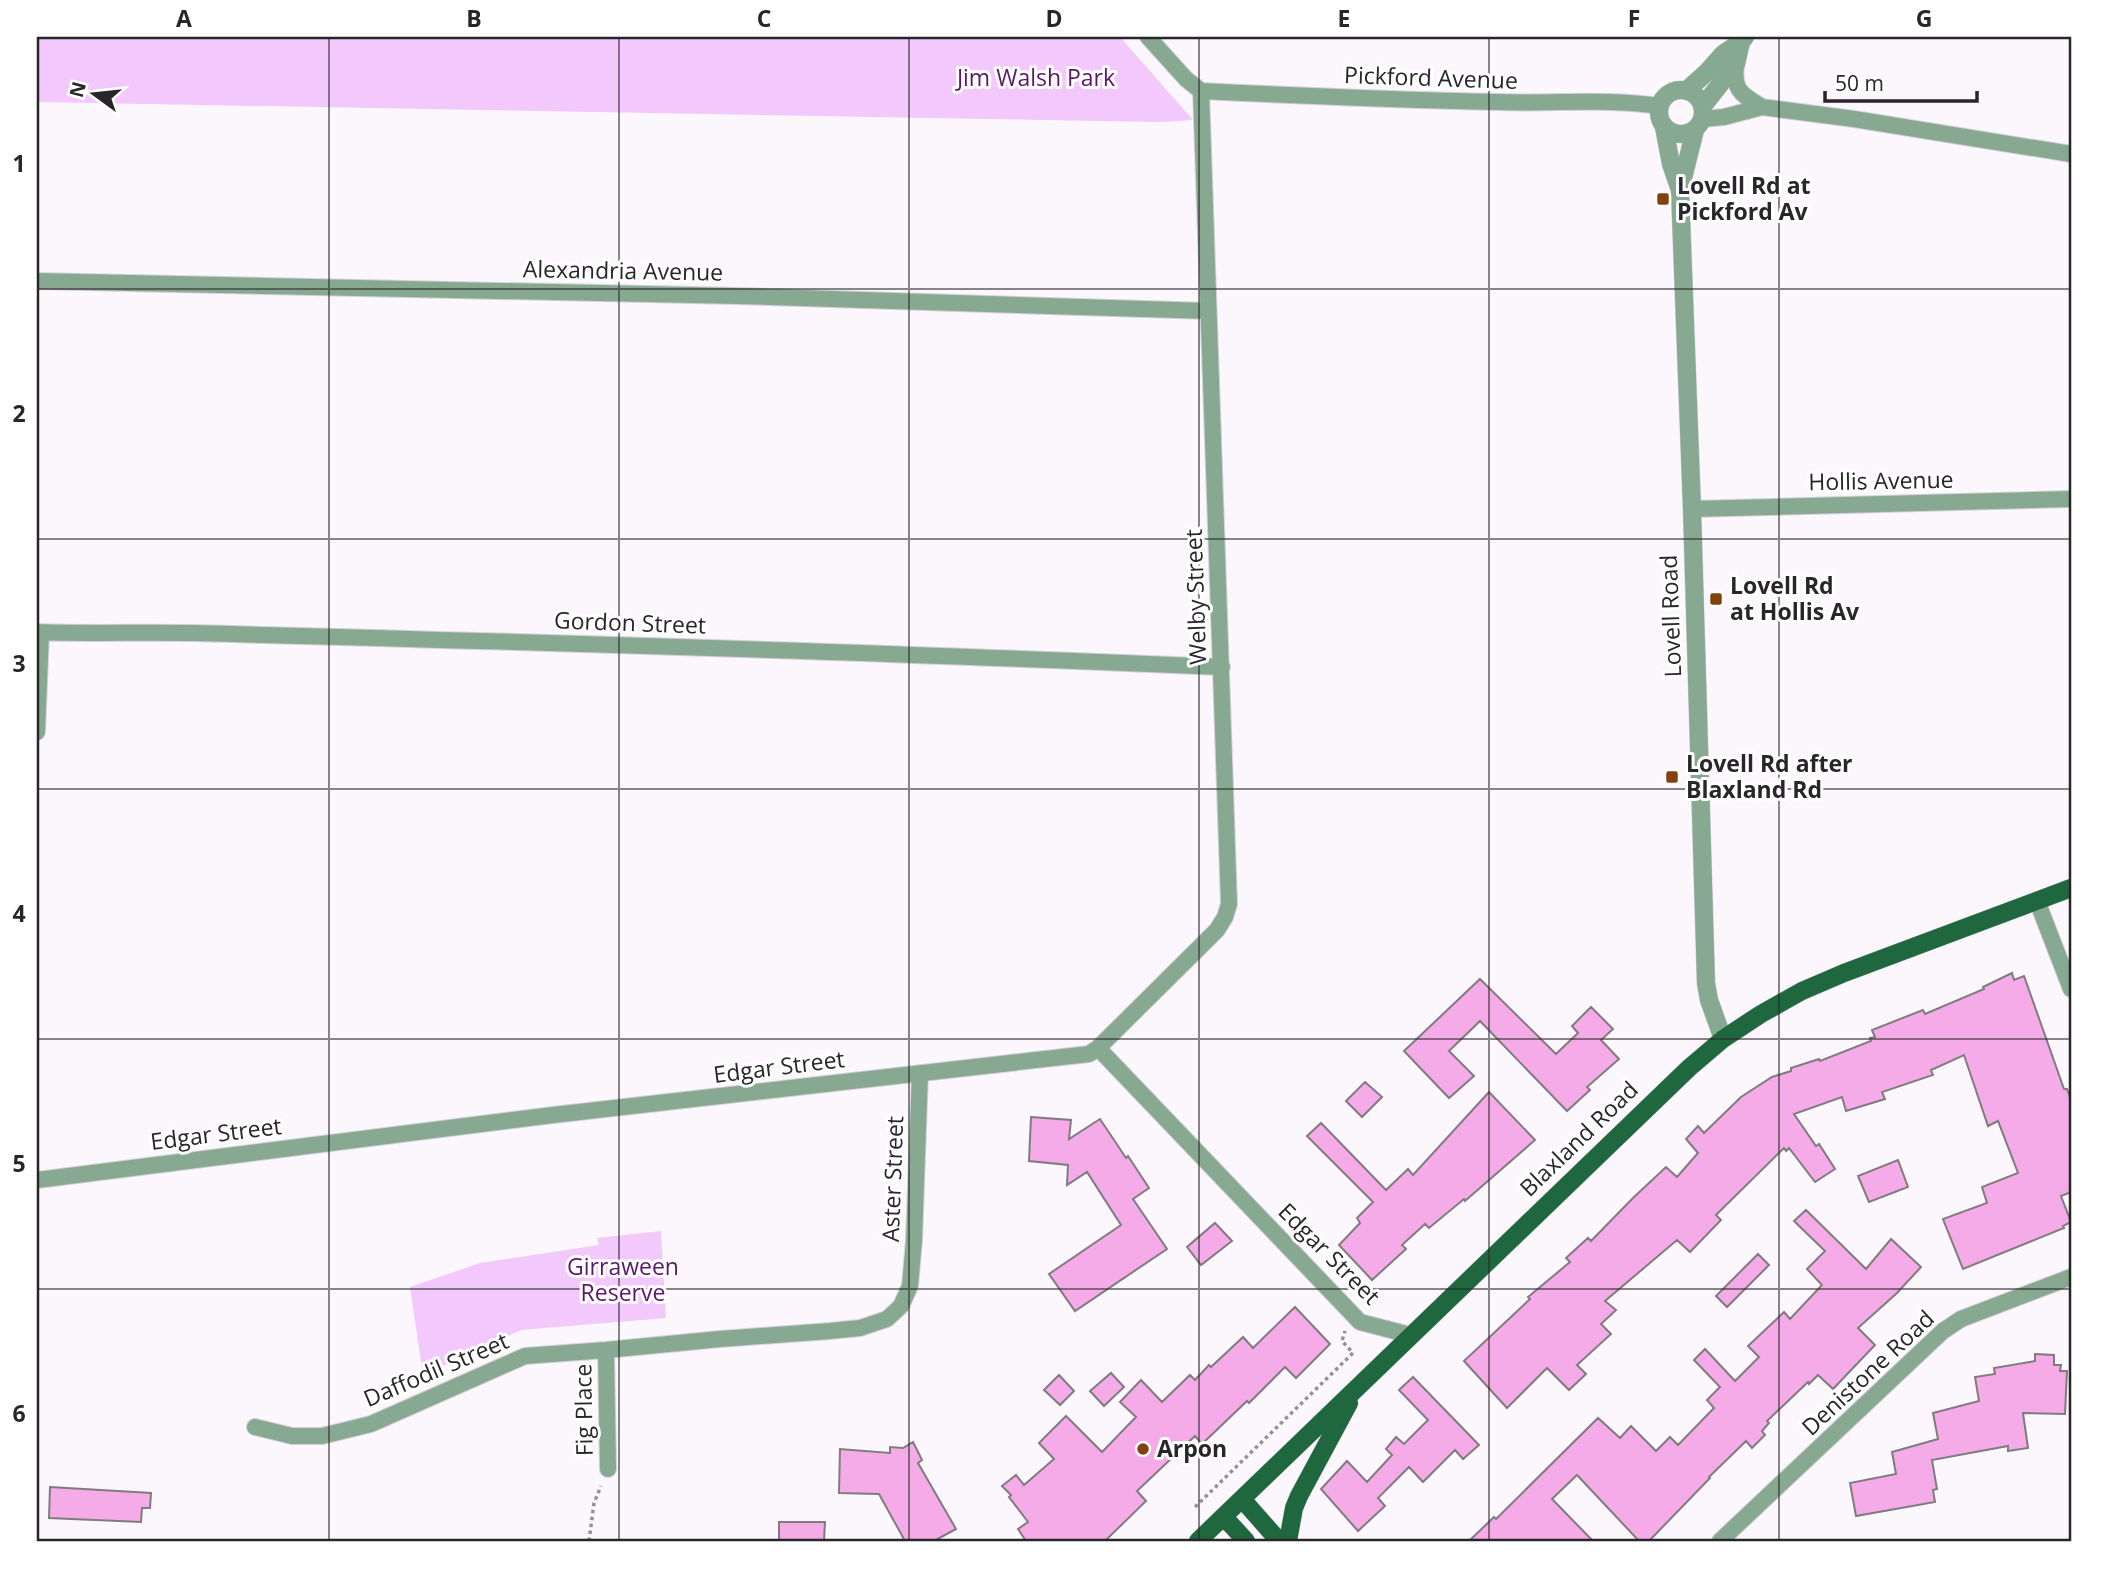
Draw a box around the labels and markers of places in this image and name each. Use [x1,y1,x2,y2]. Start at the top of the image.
place label: Lovell Rd at Pickford Av [1677,169,1811,227]
marker: Lovell Rd at Pickford Av [1655,191,1671,207]
place label: Lovell Rd at Hollis Av [1730,569,1860,627]
marker: Lovell Rd at Hollis Av [1708,591,1724,607]
place label: Lovell Rd after Blaxland Rd [1686,747,1852,805]
marker: Lovell Rd after Blaxland Rd [1664,769,1680,785]
place label: Arpon [1157,1432,1227,1464]
marker: Arpon [1135,1441,1151,1457]

